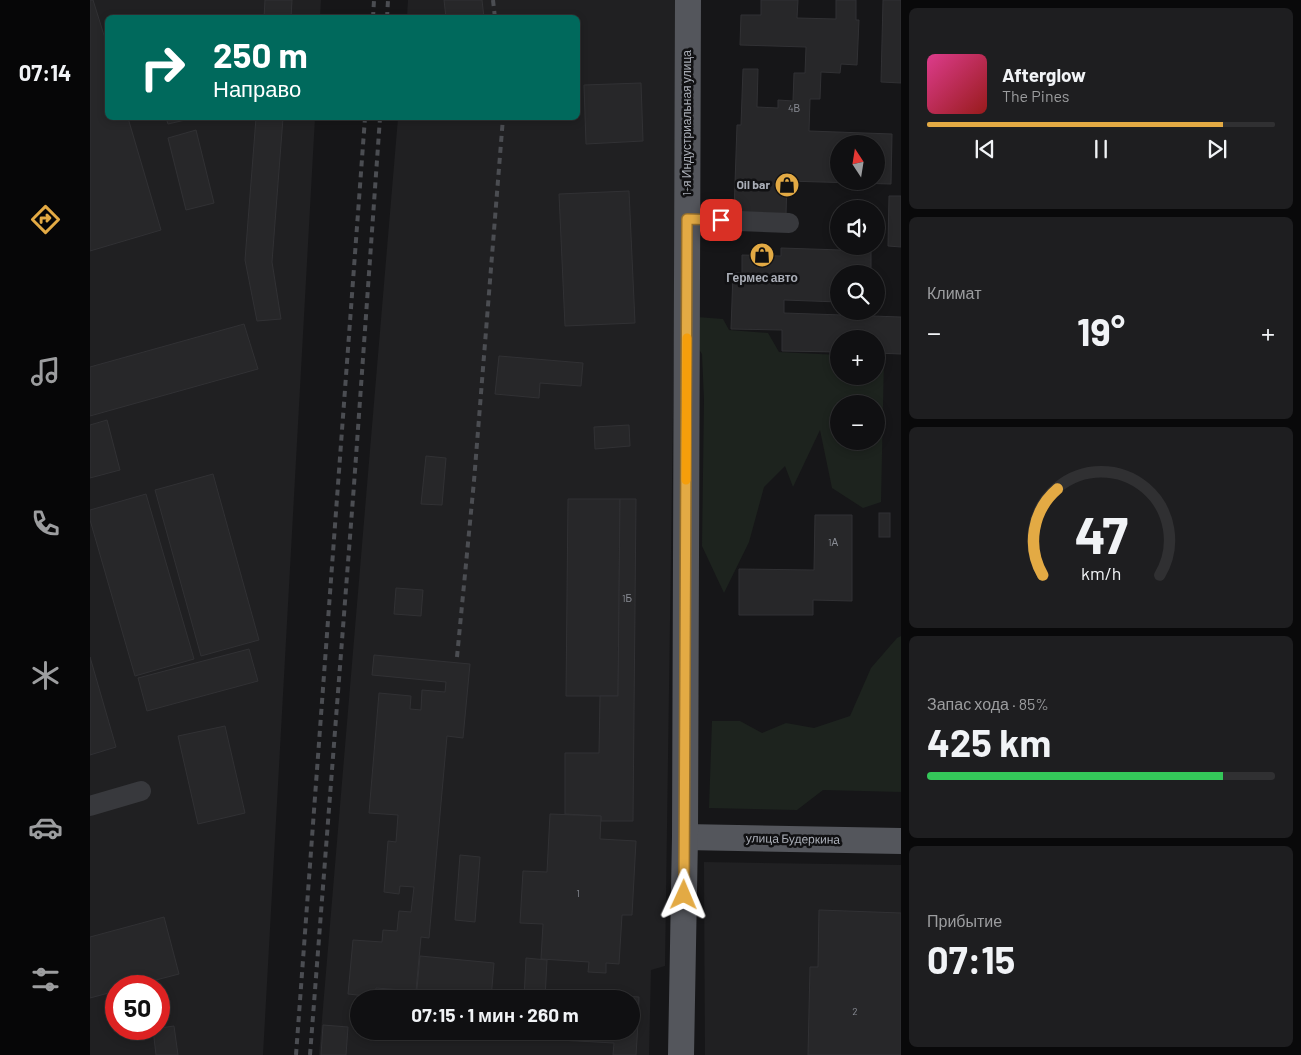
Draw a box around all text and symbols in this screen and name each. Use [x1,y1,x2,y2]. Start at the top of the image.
text: 250 m [213,33,308,75]
icon: right [130,35,195,100]
street label: 1-я Индустриальная улица [679,50,694,196]
text: 07:14 [19,59,71,85]
text: Afterglow [1002,63,1086,86]
text: Направо [213,75,301,101]
text: The Pines [1002,86,1070,105]
house number: 4В [788,102,800,114]
north arrow [830,135,885,190]
map controls [830,135,885,450]
icon: previous [971,135,999,163]
icon: pause [1087,135,1115,163]
icon: next [1203,135,1231,163]
shop icon: Oil bar [774,172,800,198]
place label: Oil bar [736,177,770,191]
pin [700,199,742,241]
button: sound [830,200,885,255]
icon: directions [28,202,63,237]
icon: arrive [707,206,735,234]
shop icon: Гермес авто [749,242,775,268]
button: search [830,265,885,320]
place label: Гермес авто [726,270,798,285]
text: Климат [927,283,981,302]
text: 19° [1077,308,1125,354]
text: − [927,315,941,349]
text: + [1261,315,1275,349]
button: + [830,330,885,385]
icon: music [28,354,63,389]
button: − [830,395,885,450]
text: 47 [1074,502,1128,564]
icon: phone [28,506,63,541]
house number: 1А [828,536,838,548]
text: km/h [1081,562,1121,584]
house number: 1Б [622,592,632,604]
icon: climate [28,658,63,693]
text: Запас хода · 85% [927,694,1049,713]
text: 425 km [927,719,1051,765]
icon: car [28,810,63,845]
street label: улица Будеркина [746,830,841,847]
position arrow [657,868,709,920]
house number: 1 [576,887,580,899]
text: Прибытие [927,911,1002,930]
text: 07:15 [927,936,1015,982]
icon: filters [28,962,63,997]
speed limit sign: 50 [105,975,170,1040]
text: 07:15 · 1 мин · 260 m [411,1003,579,1026]
house number: 2 [852,1005,858,1017]

